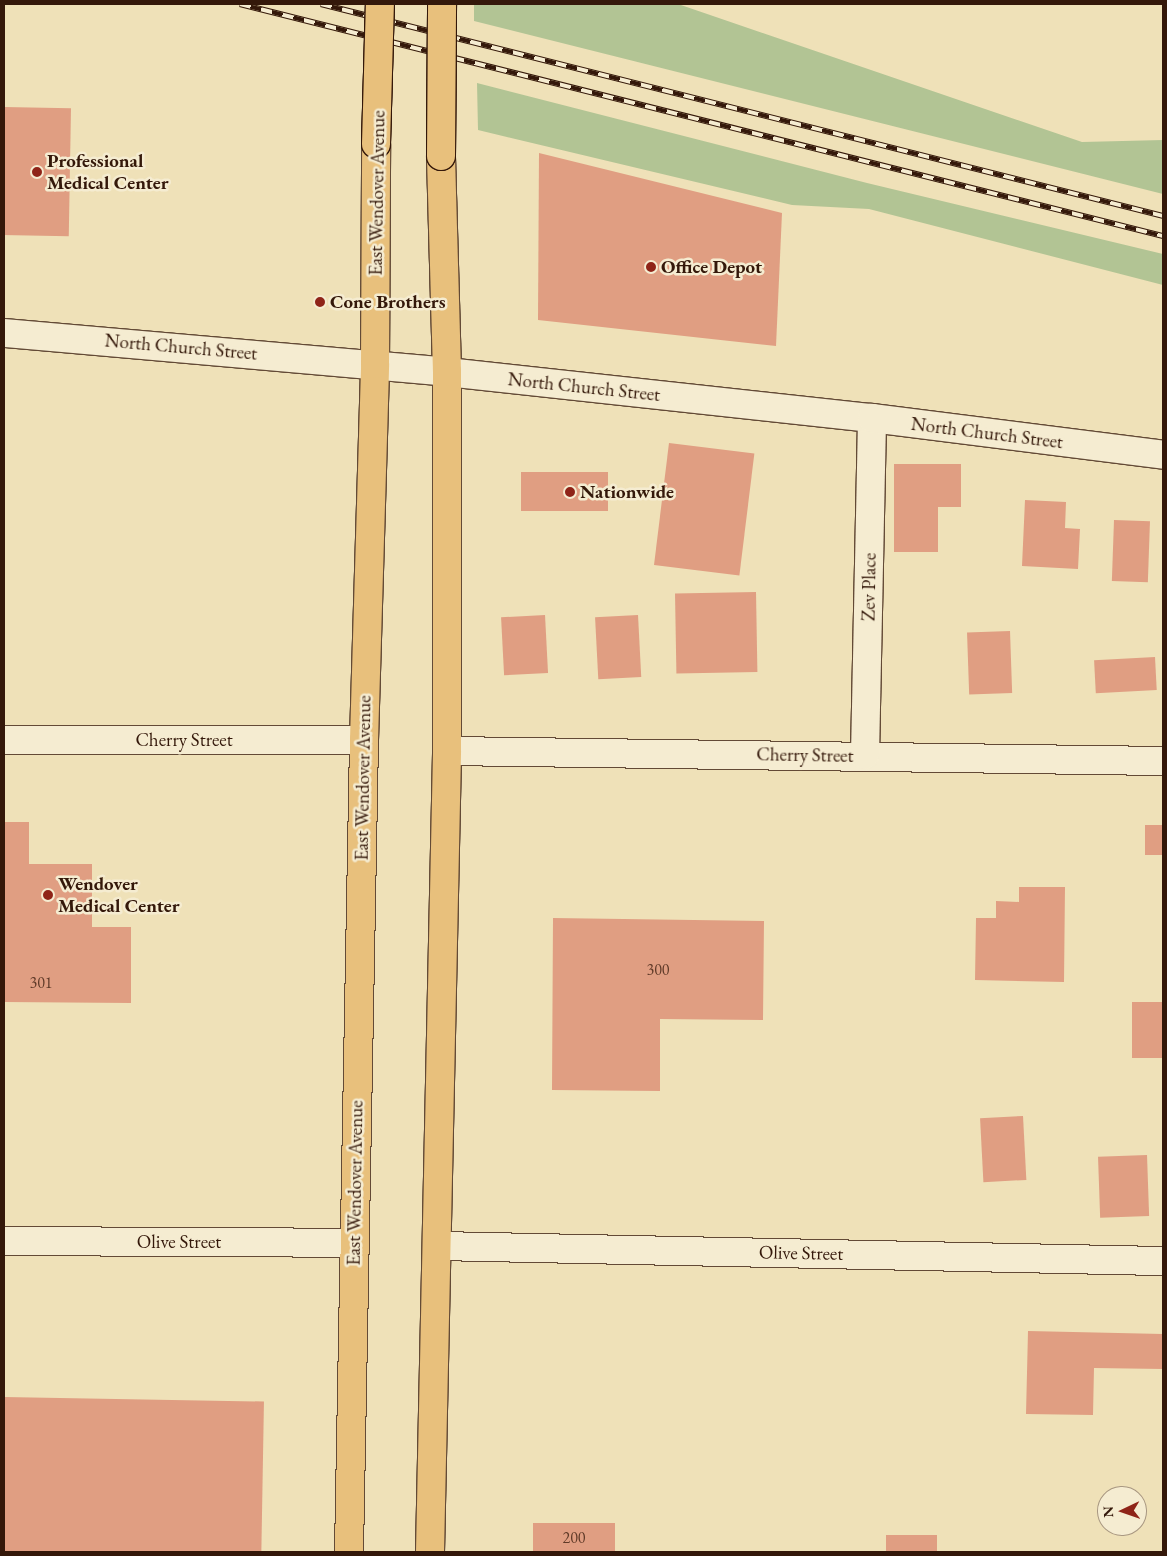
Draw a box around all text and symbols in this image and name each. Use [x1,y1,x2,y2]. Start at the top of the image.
street label: East Wendover Avenue [364,110,390,276]
place label: Professional Medical Center [47,150,169,194]
marker: Professional Medical Center [31,166,43,178]
place label: Office Depot [661,256,762,278]
marker: Office Depot [645,261,657,273]
place label: Cone Brothers [330,291,446,313]
marker: Cone Brothers [314,296,326,308]
street label: North Church Street [104,329,258,365]
street label: North Church Street [507,368,661,406]
street label: North Church Street [910,412,1064,454]
place label: Nationwide [580,481,674,503]
marker: Nationwide [564,486,576,498]
street label: Zev Place [857,553,881,621]
street label: East Wendover Avenue [350,695,376,861]
street label: Cherry Street [135,729,233,751]
street label: Cherry Street [756,743,854,767]
place label: Wendover Medical Center [58,873,180,917]
marker: Wendover Medical Center [42,889,54,901]
house number: 300 [646,960,670,980]
house number: 301 [29,973,53,993]
street label: East Wendover Avenue [342,1100,368,1266]
street label: Olive Street [137,1231,221,1253]
street label: Olive Street [759,1241,843,1265]
north arrow [1097,1486,1147,1536]
text: N [1099,1506,1117,1518]
house number: 200 [562,1528,586,1548]

